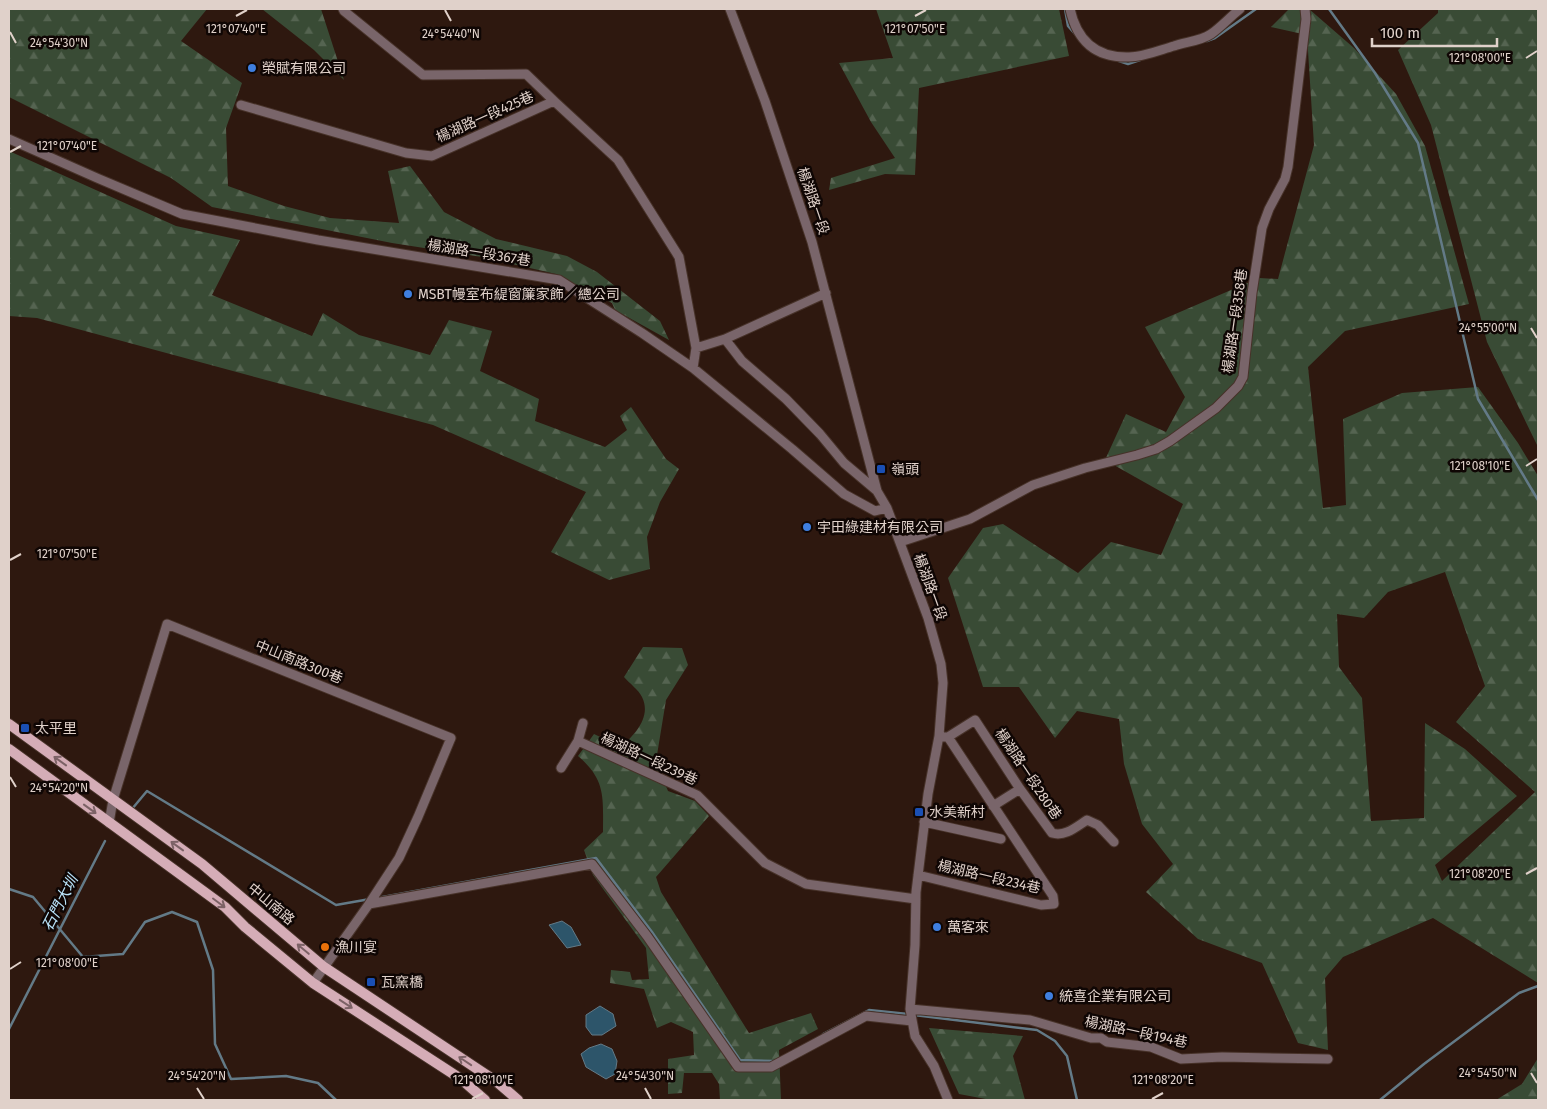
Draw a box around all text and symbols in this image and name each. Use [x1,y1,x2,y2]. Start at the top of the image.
scale bar [1372,15,1497,47]
text: 121°07'40"E [206,22,266,36]
text: 121°07'50"E [885,22,945,36]
text: 100 m [1380,24,1420,42]
text: 24°54'40"N [422,27,480,41]
text: 24°54'30"N [30,36,88,50]
text: 121°08'00"E [1449,51,1511,65]
place label: 榮賦有限公司 [262,60,346,77]
marker: 榮賦有限公司 [246,62,258,74]
street label: 楊湖路一段425巷 [434,88,536,146]
text: 121°07'40"E [37,139,97,153]
street label: 楊湖路一段 [794,165,832,237]
street label: 楊湖路一段367巷 [426,236,532,270]
street label: 楊湖路一段358巷 [1219,267,1251,375]
place label: MSBT幔室布緹窗簾家飾／總公司 [418,286,620,303]
marker: MSBT幔室布緹窗簾家飾／總公司 [402,288,414,300]
text: 24°55'00"N [1459,321,1517,335]
text: 121°08'10"E [1449,459,1511,473]
place label: 嶺頭 [891,461,919,478]
marker: 嶺頭 [875,463,887,475]
place label: 宇田綠建材有限公司 [817,519,943,536]
marker: 宇田綠建材有限公司 [801,521,813,533]
text: 121°07'50"E [37,547,97,561]
street label: 楊湖路一段 [910,551,950,623]
street label: 中山南路300巷 [253,637,345,687]
place label: 太平里 [35,720,77,737]
marker: 太平里 [19,722,31,734]
street label: 楊湖路一段280巷 [991,725,1065,823]
street label: 楊湖路一段239巷 [598,729,700,789]
one-way arrow [53,756,67,766]
text: 24°54'20"N [30,781,88,795]
one-way arrow [83,804,97,814]
place label: 水美新村 [929,804,985,821]
marker: 水美新村 [913,806,925,818]
one-way arrow [170,841,184,851]
street label: 楊湖路一段234巷 [936,857,1042,897]
text: 121°08'20"E [1449,867,1511,881]
water label: 石門大圳 [38,870,83,934]
street label: 中山南路 [244,879,298,929]
one-way arrow [212,898,226,908]
place label: 萬客來 [947,919,989,936]
marker: 萬客來 [931,921,943,933]
place label: 漁川宴 [335,939,377,956]
marker: 漁川宴 [319,941,331,953]
one-way arrow [296,943,309,955]
text: 121°08'00"E [36,956,98,970]
place label: 瓦窯橋 [381,974,423,991]
marker: 瓦窯橋 [365,976,377,988]
place label: 統喜企業有限公司 [1059,988,1171,1005]
marker: 統喜企業有限公司 [1043,990,1055,1002]
one-way arrow [339,999,353,1009]
street label: 楊湖路一段194巷 [1083,1013,1189,1051]
one-way arrow [458,1056,472,1066]
text: 24°54'50"N [1459,1066,1517,1080]
text: 24°54'20"N [168,1069,226,1083]
text: 24°54'30"N [616,1069,674,1083]
text: 121°08'10"E [452,1073,514,1087]
text: 121°08'20"E [1132,1073,1194,1087]

